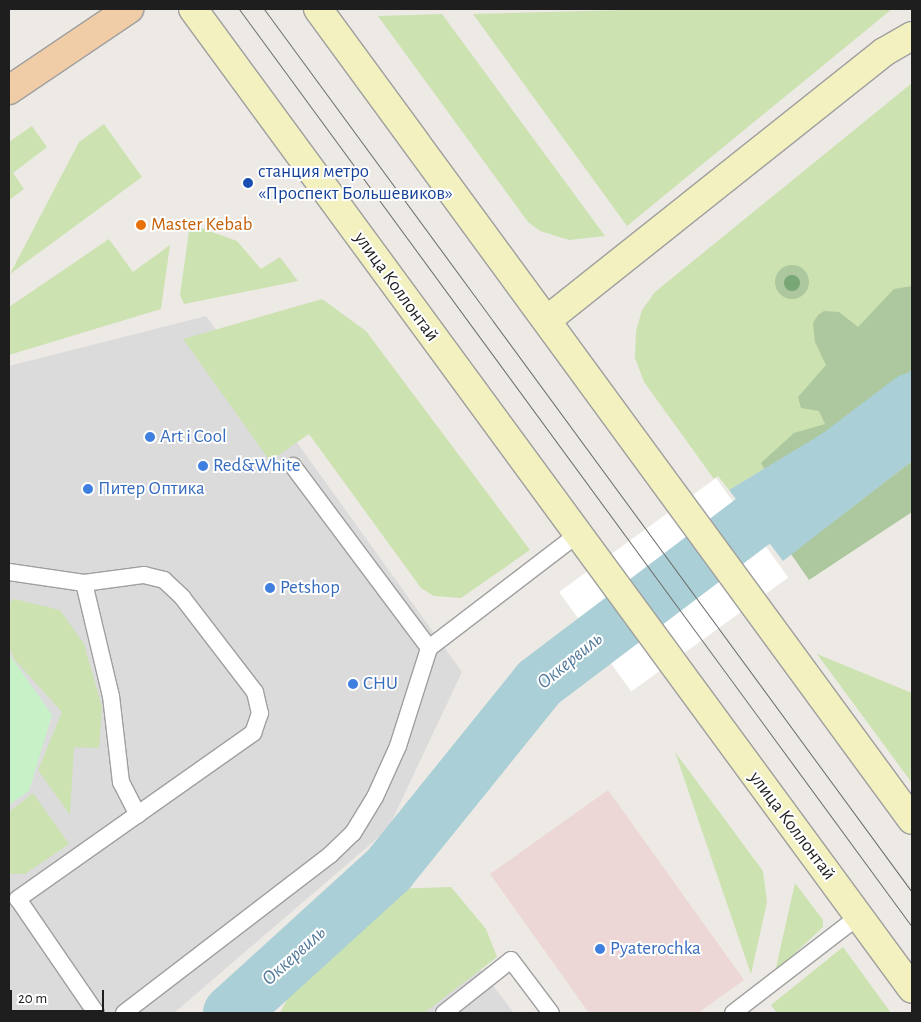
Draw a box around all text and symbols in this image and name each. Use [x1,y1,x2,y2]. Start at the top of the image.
place label: станция метро «Проспект Большевиков» [258,161,453,205]
marker: станция метро «Проспект Большевиков» [242,177,254,189]
place label: Master Kebab [151,214,252,236]
marker: Master Kebab [135,219,147,231]
street label: улица Коллонтай [349,228,443,346]
place label: Art i Cool [160,426,227,448]
marker: Art i Cool [144,431,156,443]
place label: Red&White [213,455,300,477]
marker: Red&White [197,460,209,472]
place label: Питер Оптика [98,478,205,500]
marker: Питер Оптика [82,483,94,495]
place label: Petshop [280,577,340,599]
marker: Petshop [264,582,276,594]
water label: Оккервиль [532,627,608,695]
place label: CHU [363,673,398,695]
marker: CHU [347,678,359,690]
street label: улица Коллонтай [744,767,840,885]
water label: Оккервиль [257,921,331,991]
place label: Pyaterochka [610,938,701,960]
marker: Pyaterochka [594,943,606,955]
scale bar [12,980,106,1012]
text: 20 m [18,991,47,1006]

